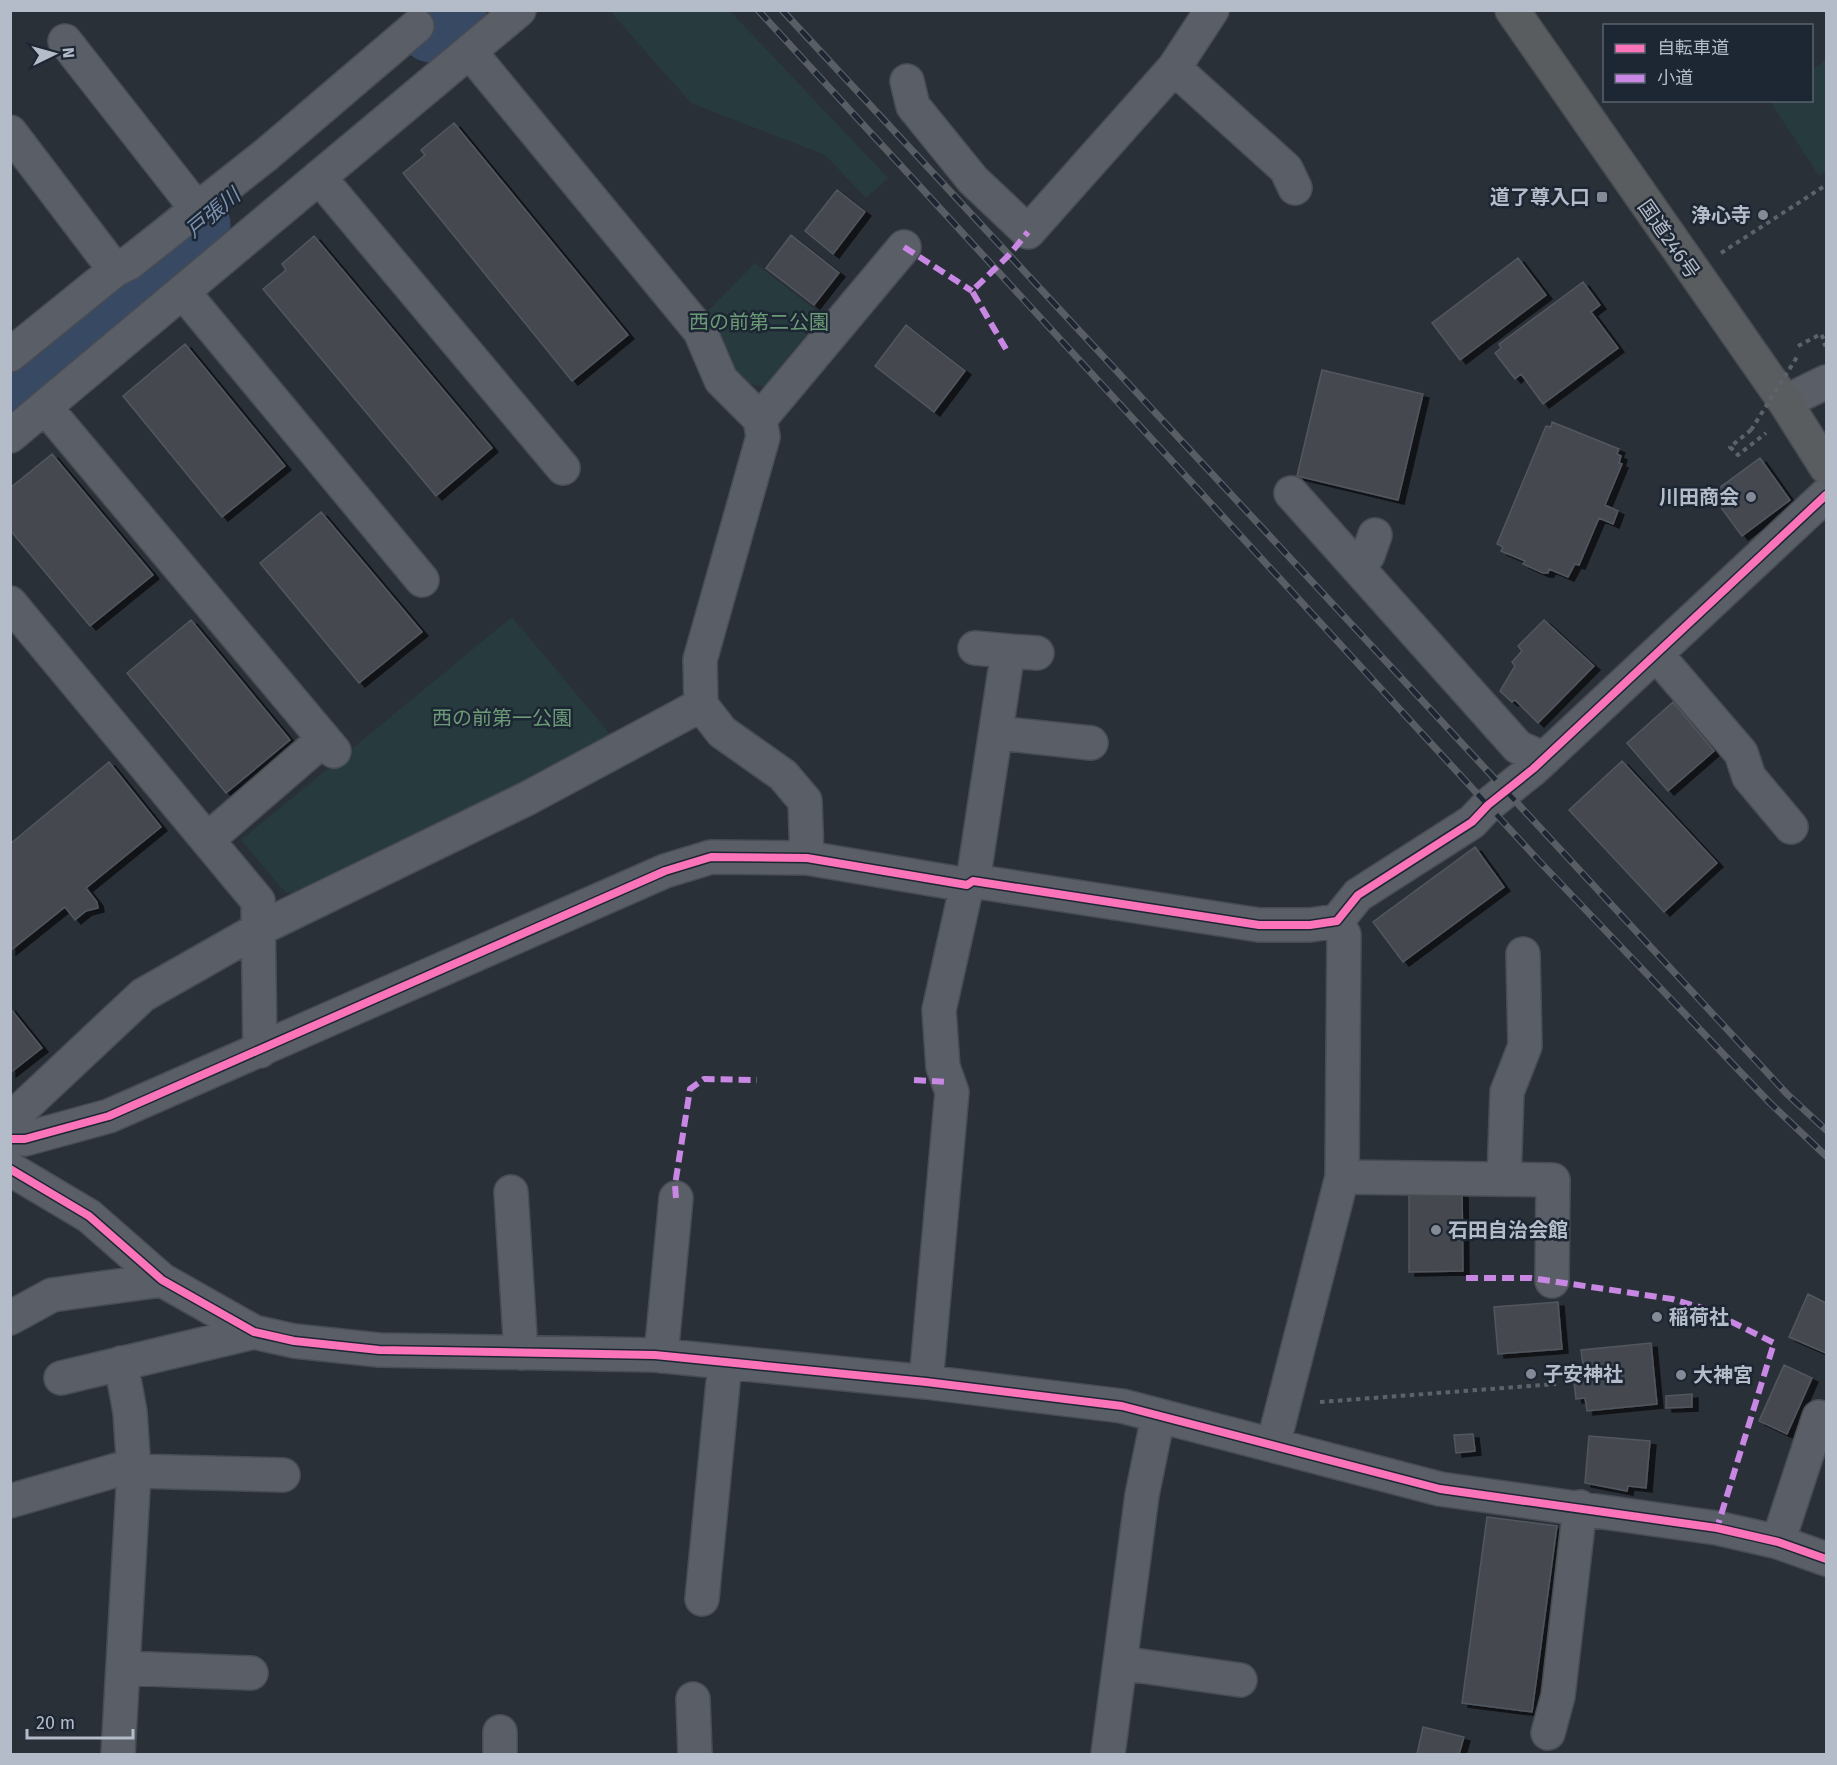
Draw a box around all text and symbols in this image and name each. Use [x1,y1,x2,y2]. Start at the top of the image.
north arrow [24,24,84,84]
legend [1603,24,1813,102]
text: 自転車道 [1657,37,1729,59]
text: N [59,47,78,59]
text: 小道 [1657,67,1693,89]
water label: 戸張川 [181,182,247,243]
place label: 道了尊入口 [1490,185,1590,209]
marker: 道了尊入口 [1595,190,1609,204]
street label: 国道246号 [1633,195,1705,283]
place label: 浄心寺 [1691,203,1751,227]
marker: 浄心寺 [1756,208,1770,222]
park label: 西の前第二公園 [689,310,829,334]
place label: 川田商会 [1659,485,1739,509]
marker: 川田商会 [1744,490,1758,504]
park label: 西の前第一公園 [432,706,572,730]
place label: 石田自治会館 [1448,1218,1568,1242]
marker: 石田自治会館 [1429,1223,1443,1237]
place label: 稲荷社 [1669,1305,1729,1329]
marker: 稲荷社 [1650,1310,1664,1324]
place label: 子安神社 [1543,1362,1623,1386]
place label: 大神宮 [1693,1363,1753,1387]
marker: 子安神社 [1524,1367,1538,1381]
marker: 大神宮 [1674,1368,1688,1382]
scale bar [27,1702,134,1740]
text: 20 m [36,1712,75,1734]

